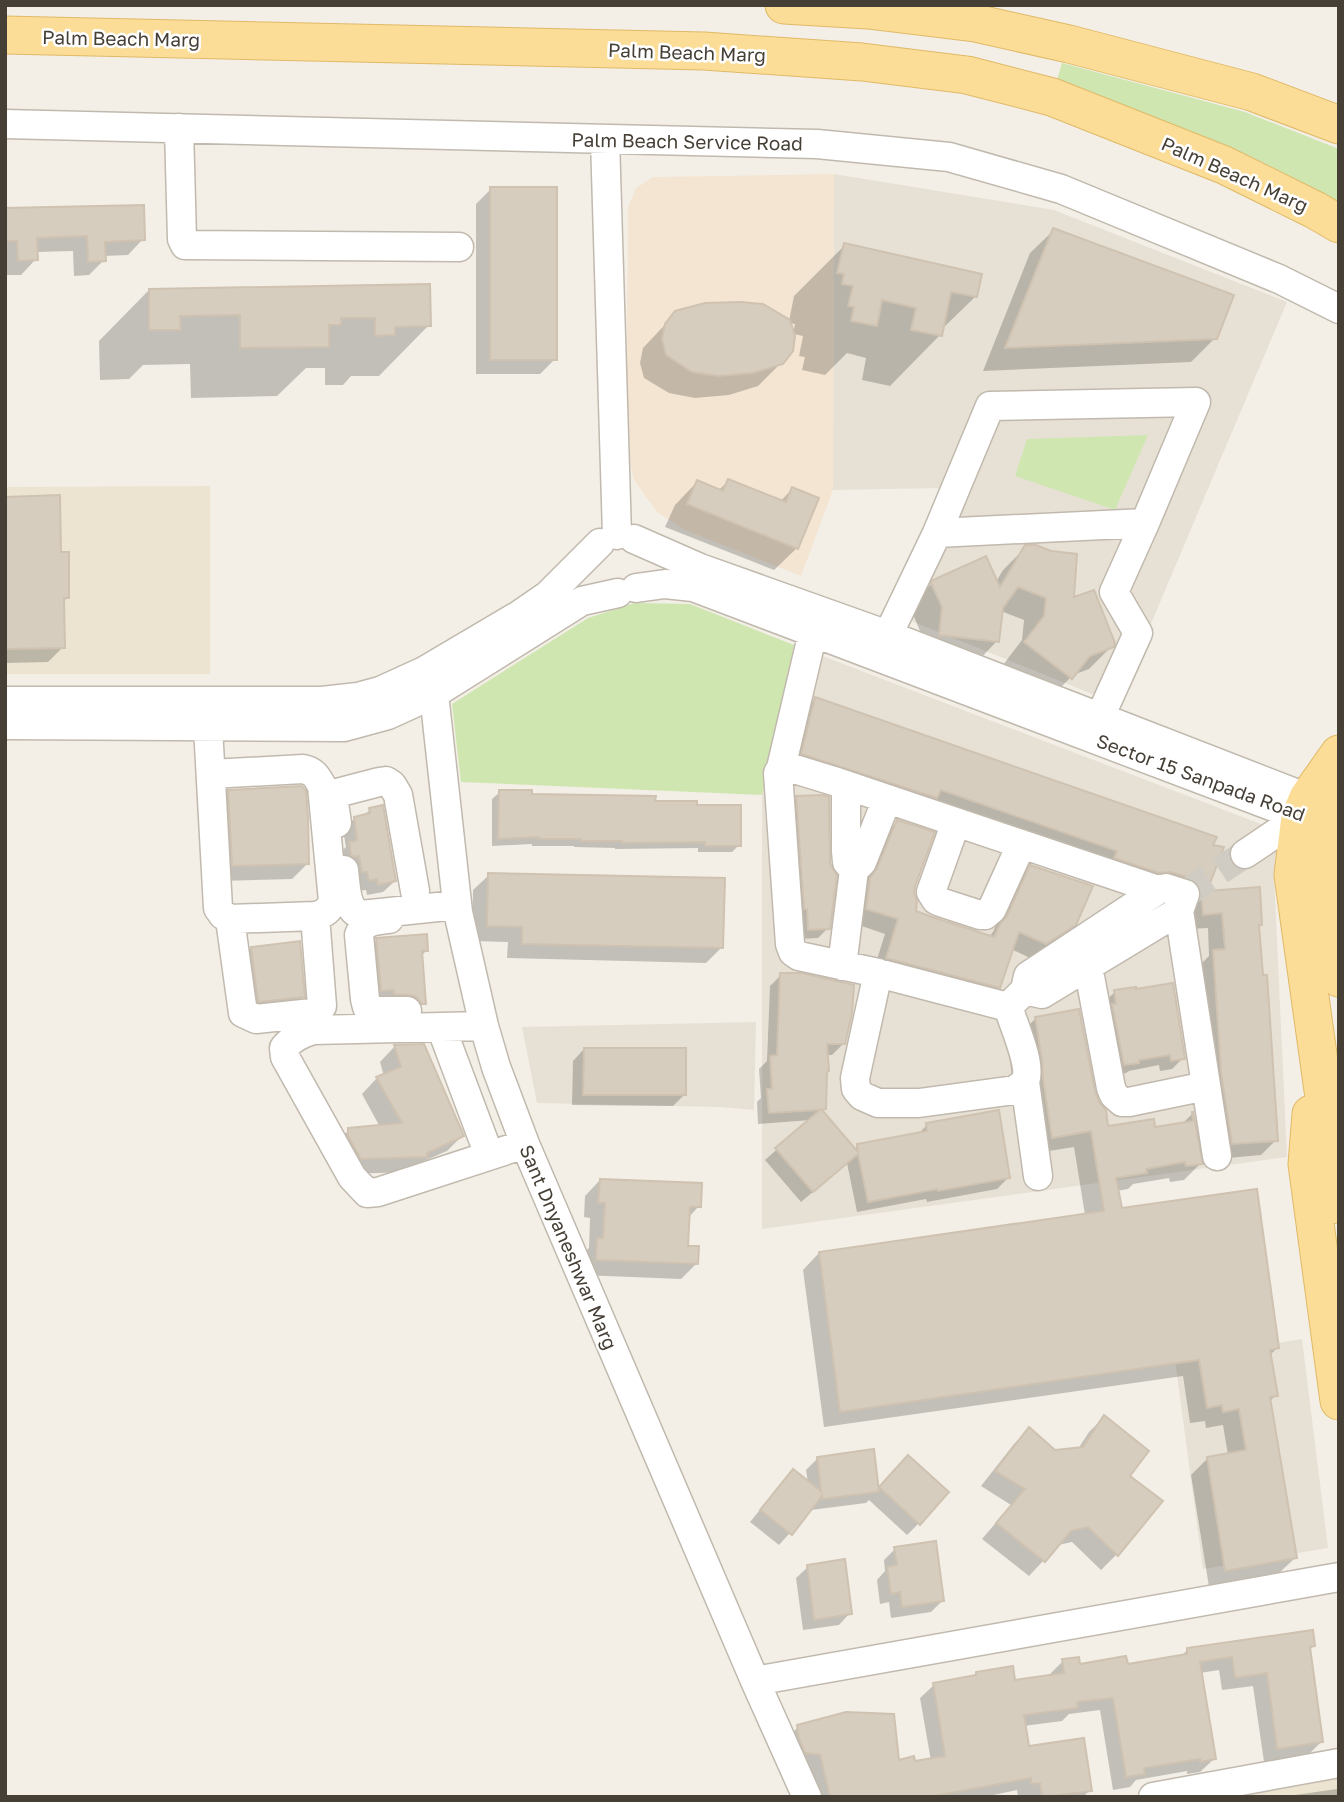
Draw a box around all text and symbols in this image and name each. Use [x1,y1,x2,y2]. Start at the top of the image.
street label: Palm Beach Marg [42,25,200,51]
street label: Palm Beach Marg [608,38,766,66]
street label: Palm Beach Service Road [571,127,803,155]
street label: Palm Beach Marg [1158,131,1312,217]
street label: Sector 15 Sanpada Road [1094,729,1308,825]
street label: Sant Dnyaneshwar Marg [515,1141,623,1353]

